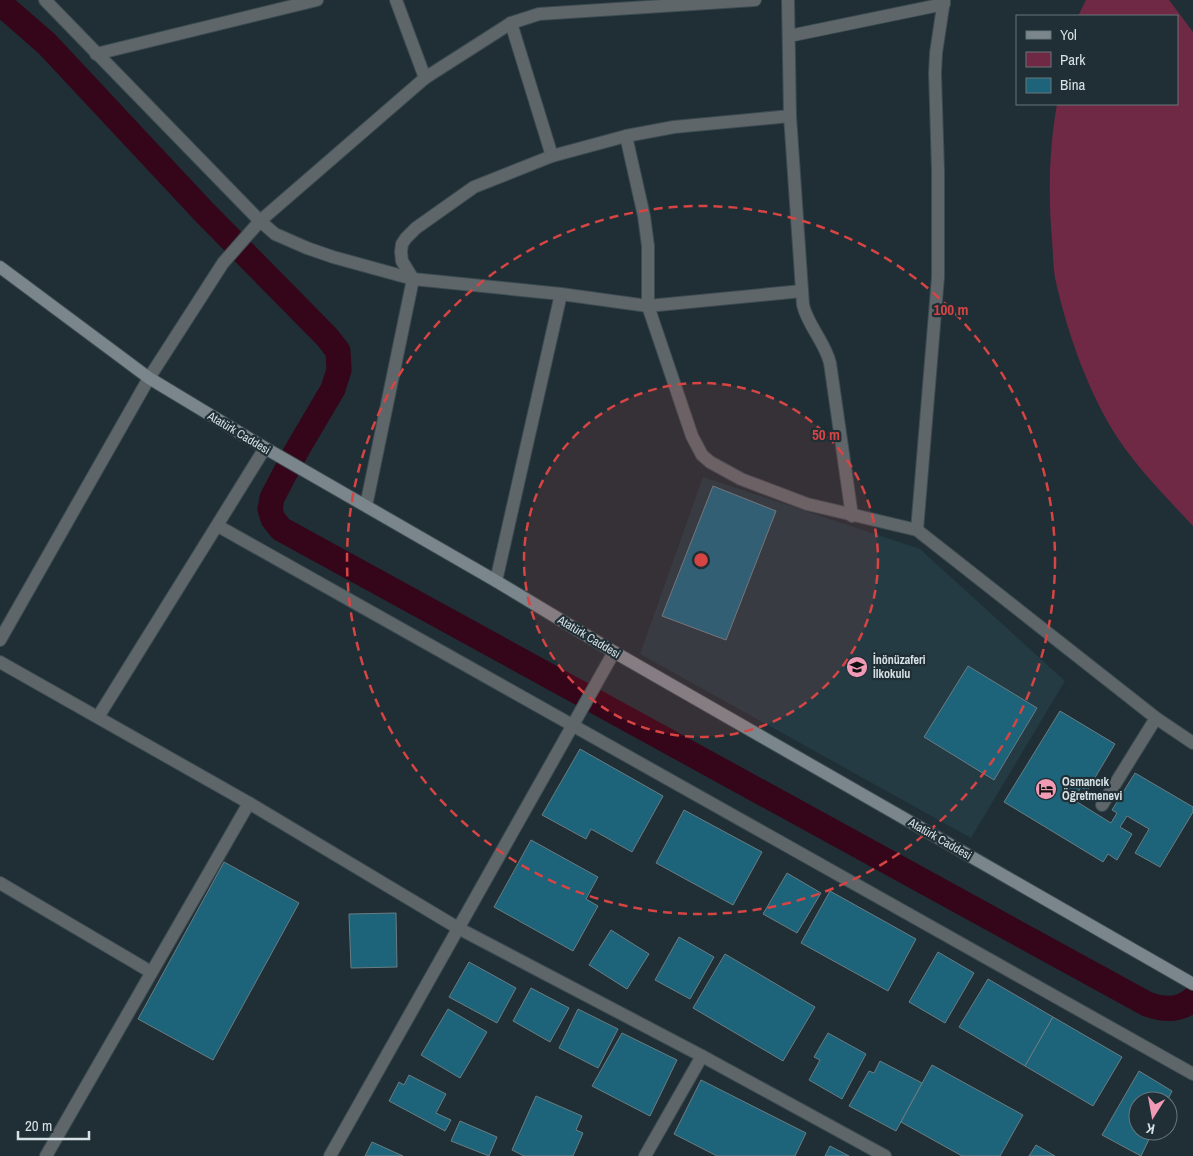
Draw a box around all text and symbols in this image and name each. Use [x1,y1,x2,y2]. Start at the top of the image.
legend [1016,15,1178,105]
text: Yol [1060,24,1077,45]
text: Park [1060,49,1086,70]
text: Bina [1060,74,1085,95]
text: 100 m [934,299,968,320]
street label: Atatürk Caddesi [204,407,273,458]
text: 50 m [812,424,840,445]
centre of rings [692,551,710,569]
street label: Atatürk Caddesi [554,611,623,662]
place label: İnönüzaferi İlkokulu [873,652,926,682]
school or university icon: İnönüzaferi İlkokulu [845,655,869,679]
place label: Osmancık Öğretmenevi [1062,774,1122,804]
hotel icon: Osmancık Öğretmenevi [1034,777,1058,801]
street label: Atatürk Caddesi [905,814,975,864]
north arrow [1128,1091,1178,1141]
scale bar [18,1108,89,1140]
text: 20 m [25,1115,52,1136]
text: K [1144,1119,1156,1138]

